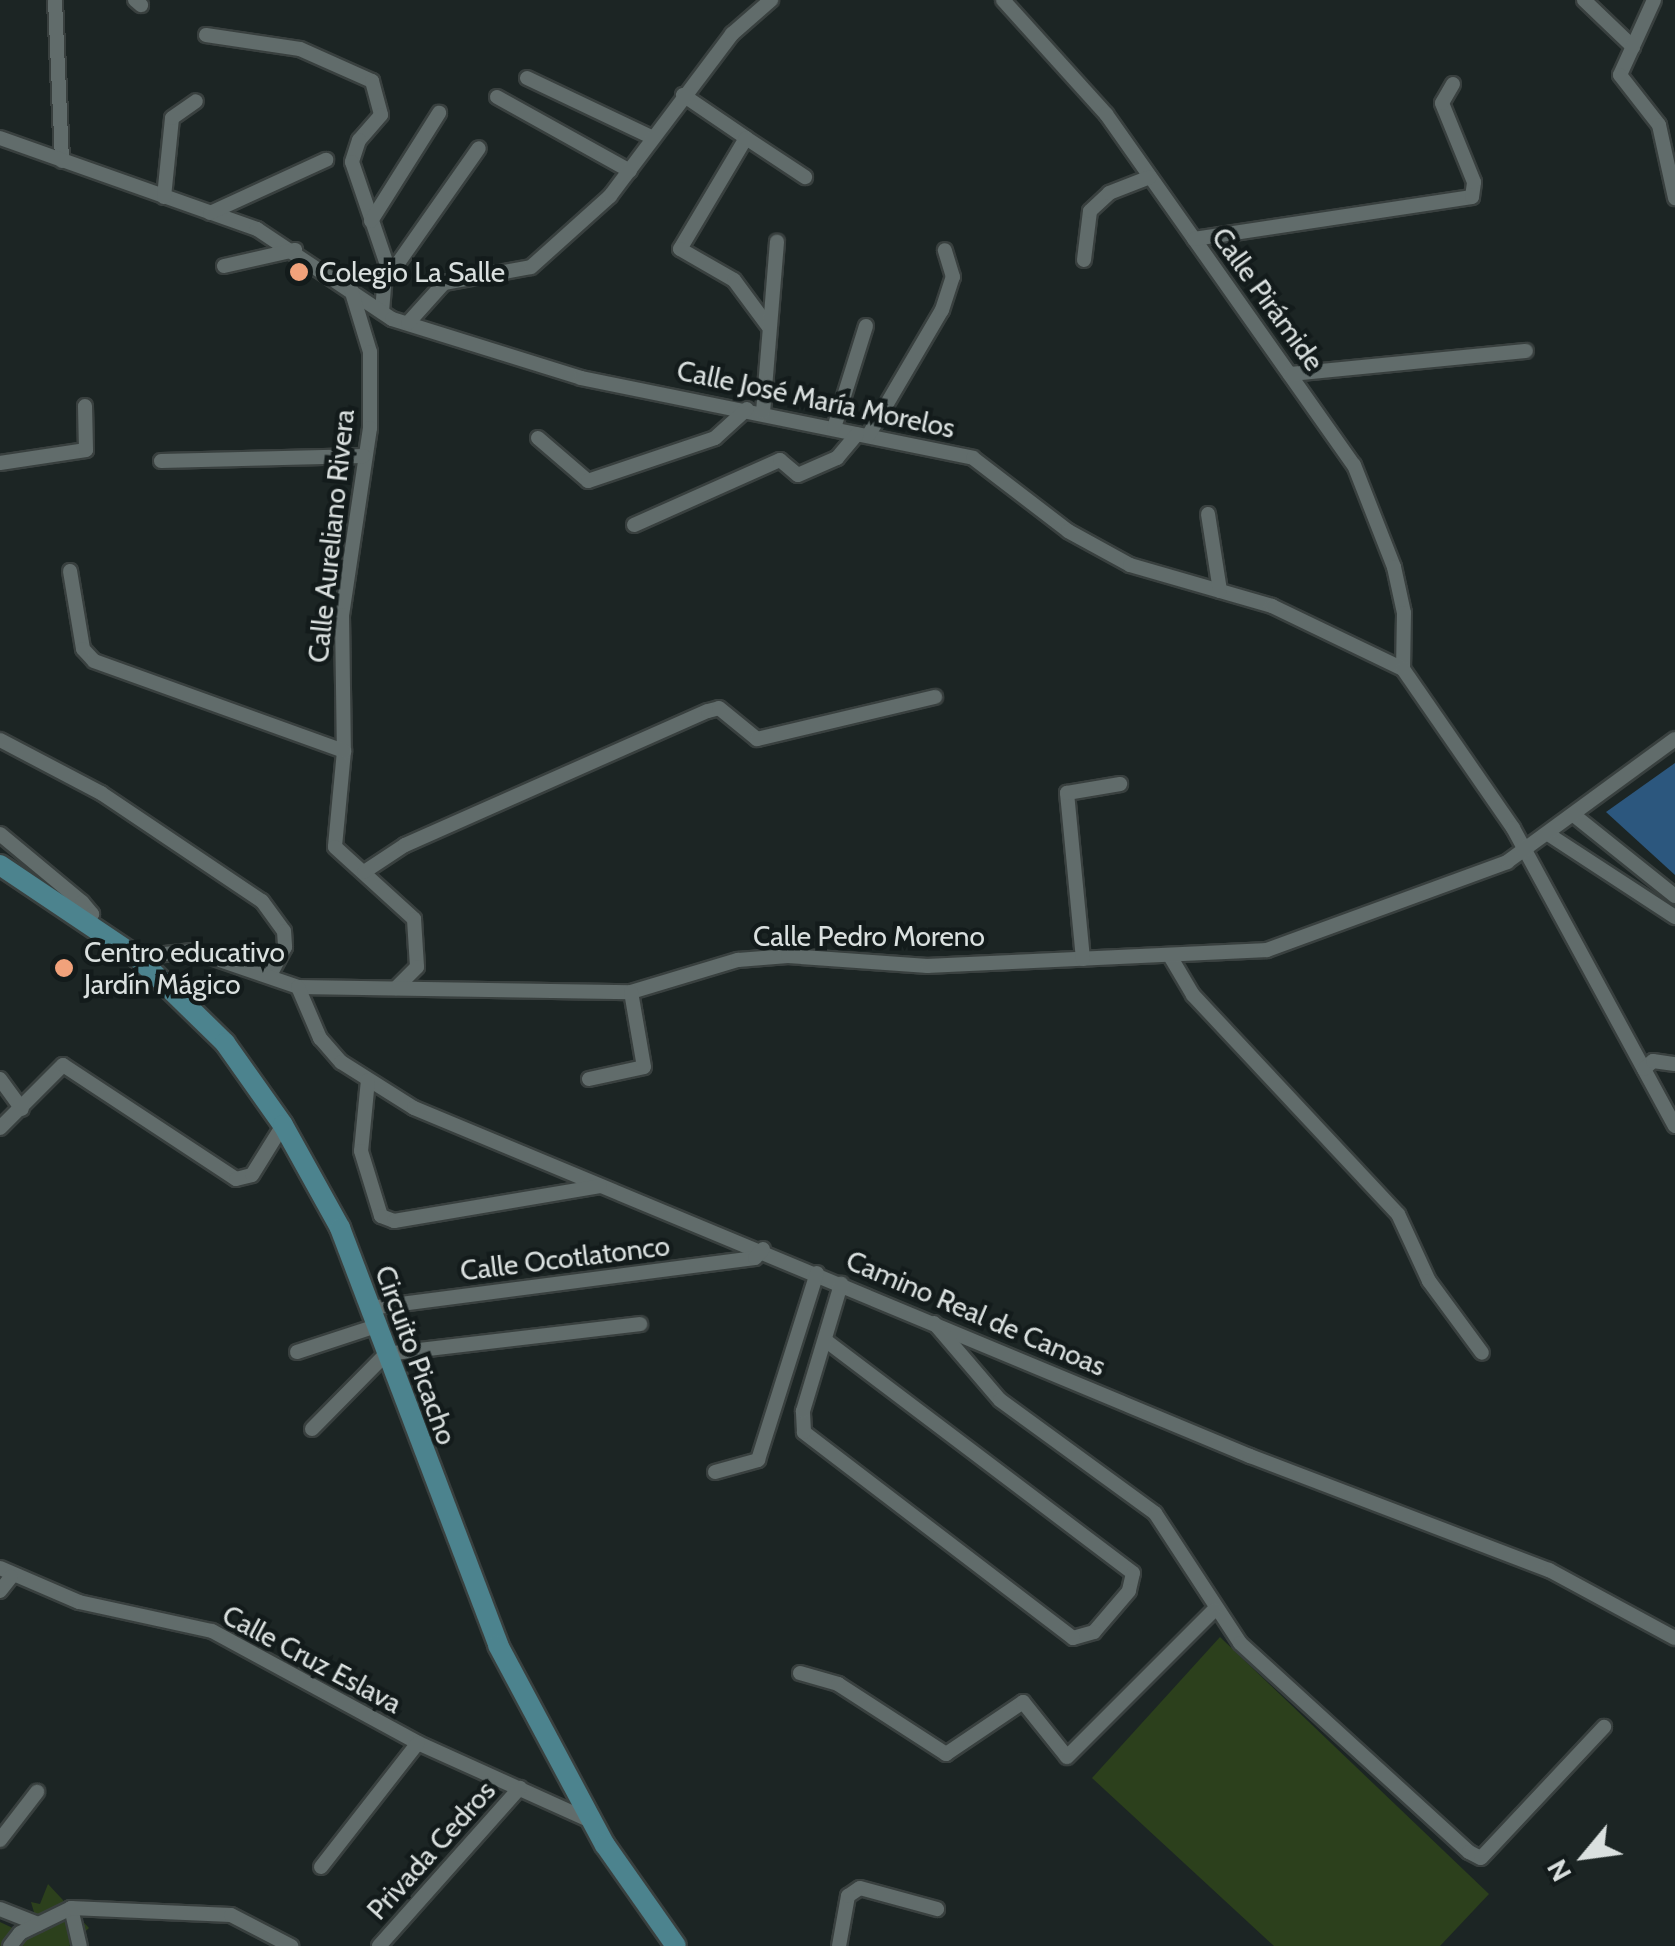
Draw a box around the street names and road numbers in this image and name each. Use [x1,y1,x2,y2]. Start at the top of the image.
street label: Calle Pirámide [1205,221,1331,377]
street label: Calle José María Morelos [674,353,958,445]
street label: Calle Aureliano Rivera [301,408,361,664]
street label: Calle Pedro Moreno [753,919,985,953]
street label: Calle Ocotlatonco [458,1228,672,1288]
street label: Camino Real de Canoas [841,1243,1111,1383]
street label: Circuito Picacho [368,1261,464,1449]
street label: Calle Cruz Eslava [217,1598,407,1720]
street label: Privada Cedros [360,1774,502,1926]

